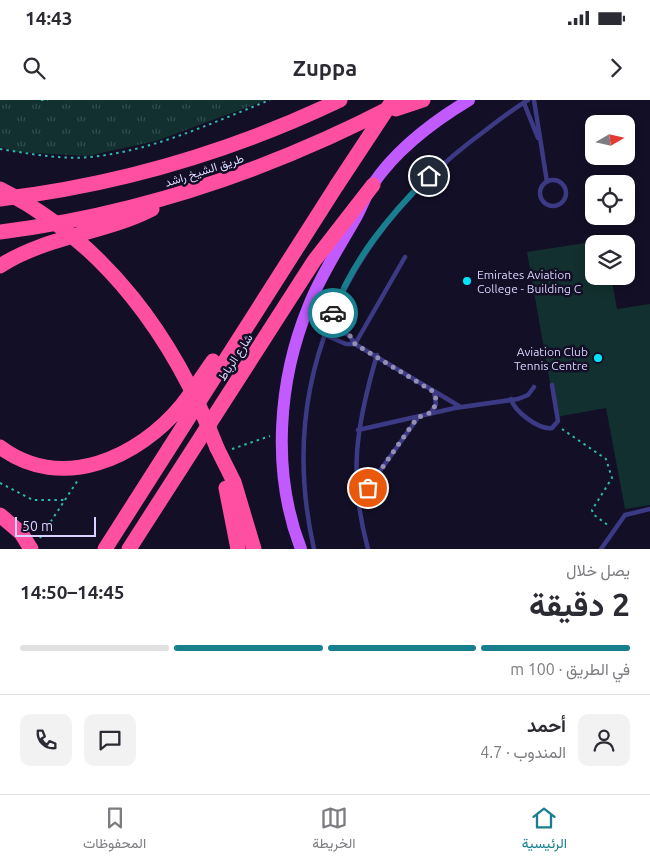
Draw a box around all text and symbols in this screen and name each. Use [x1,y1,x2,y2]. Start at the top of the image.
text: 14:43 [25,7,73,29]
icon: search [20,54,48,82]
icon: forward [602,54,630,82]
text: Zuppa [293,55,357,80]
north arrow [585,115,635,165]
map controls [585,115,635,285]
street label: طريق الشيخ راشد [163,151,246,192]
pin [408,155,450,197]
icon: home [415,162,443,190]
button: locate [585,175,635,225]
button: layers [585,235,635,285]
place label: Emirates Aviation College - Building C [477,268,582,295]
marker: Emirates Aviation College - Building C [461,275,473,287]
courier [308,288,358,338]
icon: car [319,299,347,327]
street label: شارع الرباط [215,331,257,384]
place label: Aviation Club Tennis Centre [514,345,588,372]
marker: Aviation Club Tennis Centre [592,352,604,364]
pin [347,467,389,509]
icon: bag [354,474,382,502]
scale bar [15,514,96,537]
text: 50 m [22,518,53,534]
text: يصل خلال [566,561,630,579]
text: 14:45–14:50 [20,581,125,603]
text: 2 دقيقة [529,586,630,622]
text: في الطريق · 100 m [510,660,630,678]
button: phone [20,714,72,766]
button: chat [84,714,136,766]
text: أحمد [527,714,566,736]
button: person [578,714,630,766]
text: المندوب · 4.7 [480,743,566,761]
tab: المحفوظات [83,804,146,856]
tab: الخريطة [312,804,356,856]
tab: الرئيسية [522,804,567,856]

